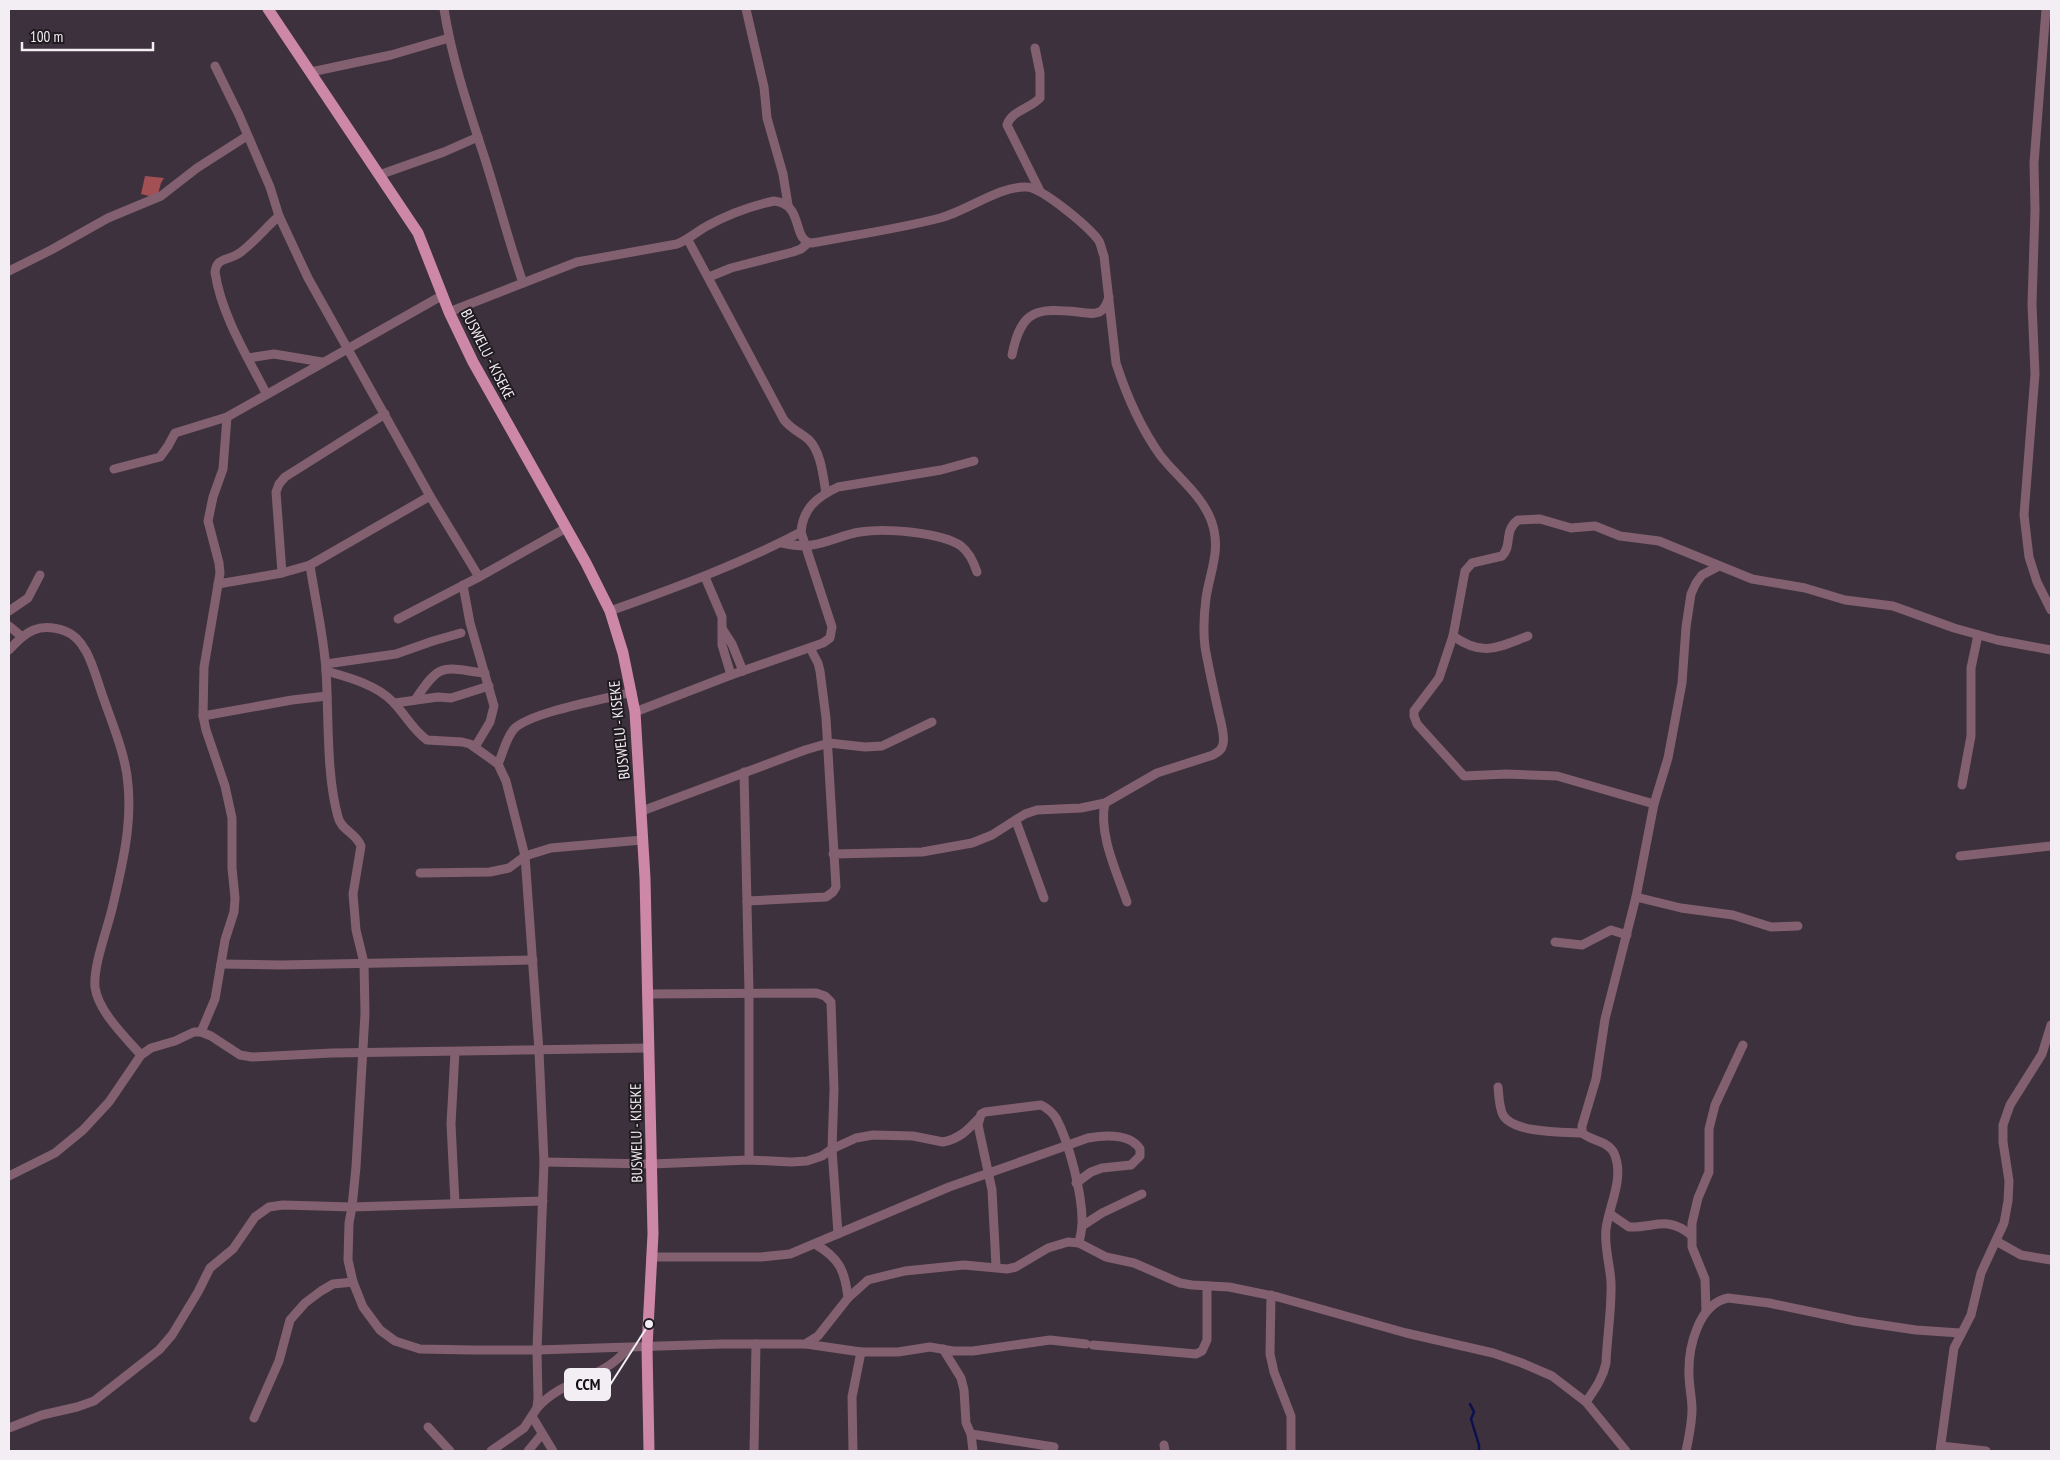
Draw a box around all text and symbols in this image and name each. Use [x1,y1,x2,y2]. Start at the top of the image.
scale bar [22,20,154,52]
text: 100 m [30,27,63,46]
street label: BUSWELU - KISEKE [457,306,519,402]
street label: BUSWELU - KISEKE [604,680,634,780]
street label: BUSWELU - KISEKE [626,1083,646,1183]
callout: CCM [565,1369,610,1400]
text: CCM [576,1374,600,1394]

